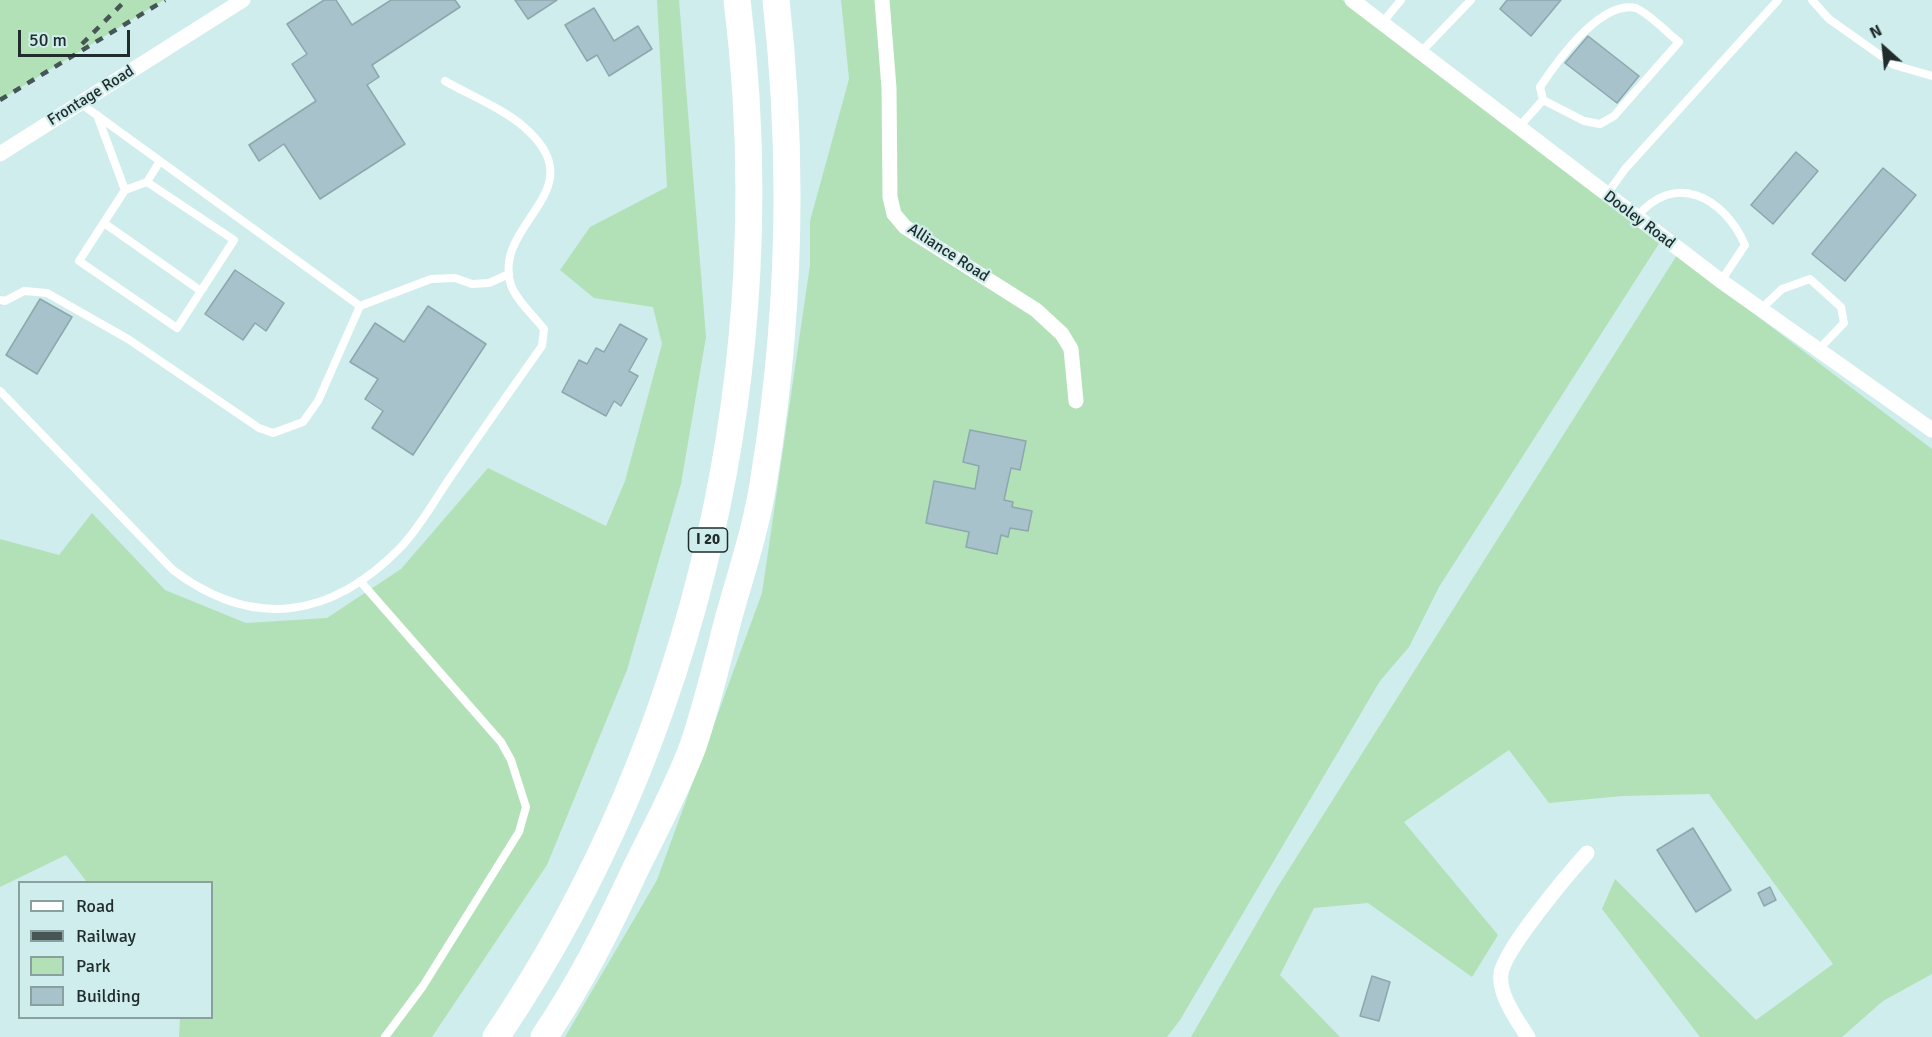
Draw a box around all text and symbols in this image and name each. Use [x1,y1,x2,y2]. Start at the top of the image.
scale bar [21,18,134,56]
north arrow [1854,18,1914,78]
text: N [1866,21,1885,43]
text: 50 m [29,29,67,51]
street label: Frontage Road [44,62,138,130]
street label: Dooley Road [1599,187,1679,253]
street label: Alliance Road [904,220,992,286]
road number: I 20 [688,528,728,552]
legend [18,881,213,1019]
text: Road [76,895,115,917]
text: Railway [76,925,136,947]
text: Park [76,955,111,977]
text: Building [76,985,140,1007]

